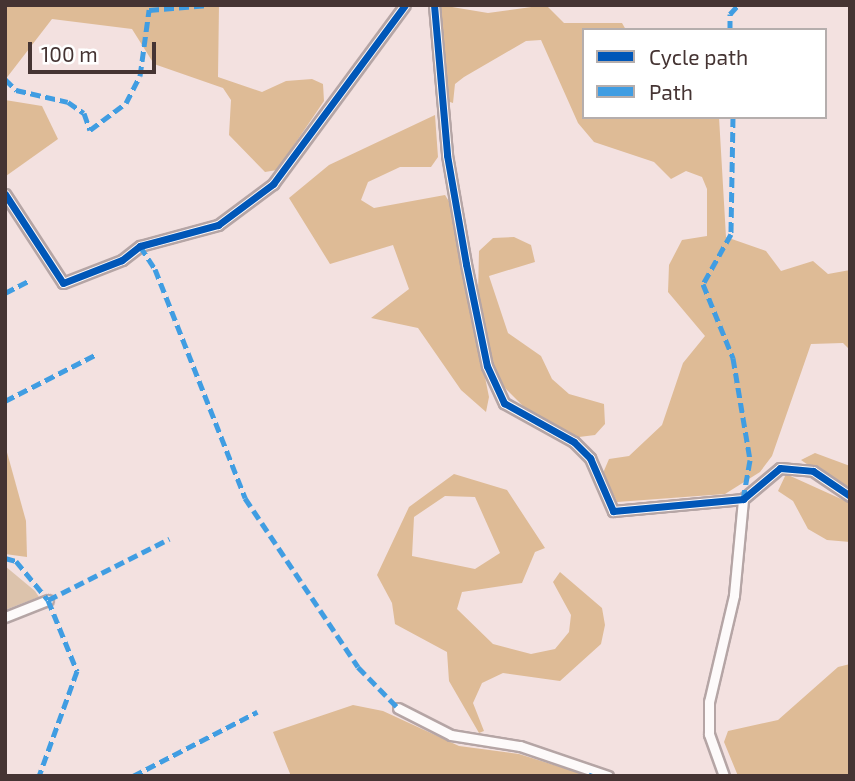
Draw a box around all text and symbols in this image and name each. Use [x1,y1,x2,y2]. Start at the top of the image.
scale bar [32,28,159,72]
legend [582,28,827,119]
text: 100 m [41,41,98,66]
text: Cycle path [649,44,748,69]
text: Path [649,79,693,104]

